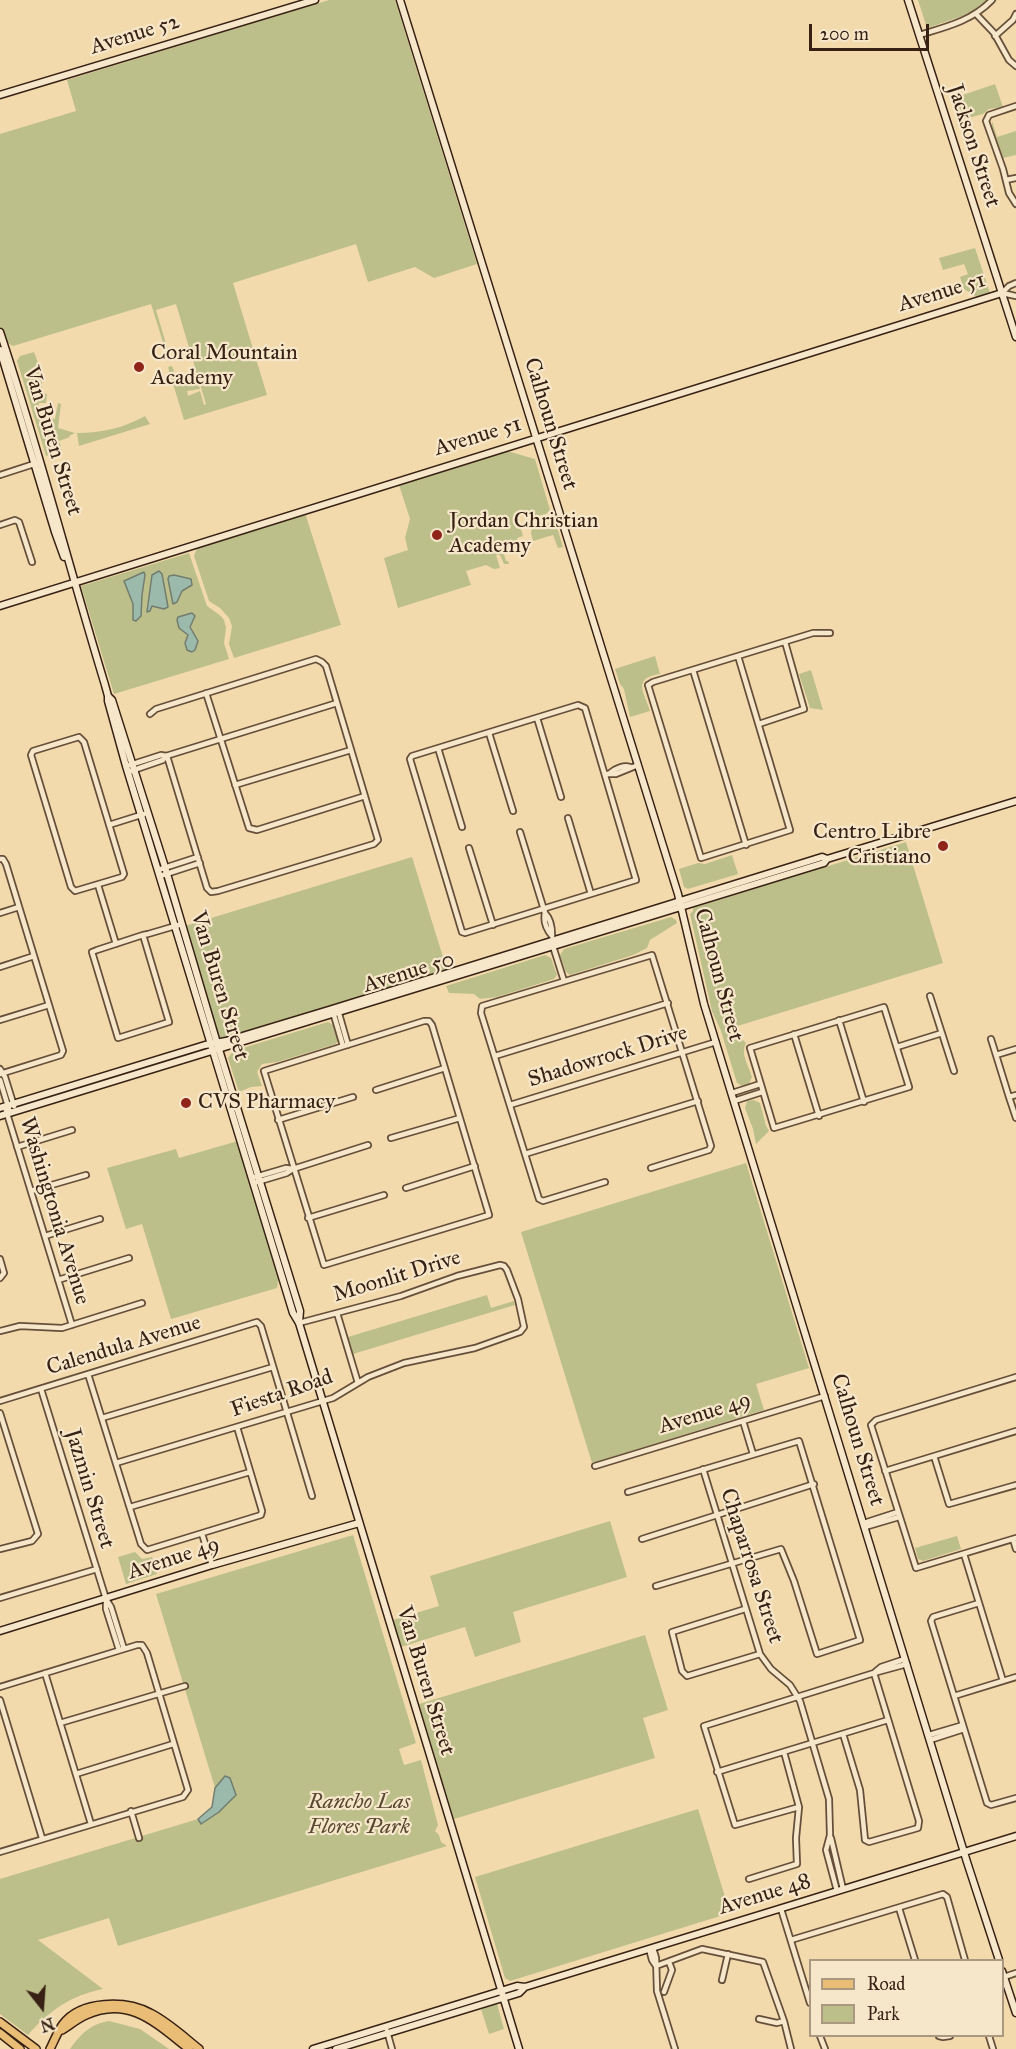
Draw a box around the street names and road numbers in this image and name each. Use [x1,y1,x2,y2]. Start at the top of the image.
street label: Avenue 52 [87,9,183,61]
street label: Jackson Street [941,81,1005,211]
street label: Avenue 51 [895,267,989,319]
street label: Calhoun Street [517,355,583,493]
street label: Van Buren Street [17,363,87,519]
street label: Avenue 51 [431,411,525,463]
street label: Calhoun Street [688,906,748,1044]
street label: Van Buren Street [184,908,254,1064]
street label: Avenue 50 [360,947,458,999]
street label: Shadowrock Drive [525,1020,691,1094]
street label: Washingtonia Avenue [13,1114,95,1308]
street label: Moonlit Drive [330,1245,464,1309]
street label: Calendula Avenue [44,1310,204,1382]
street label: Fiesta Road [227,1364,337,1424]
street label: Calhoun Street [824,1371,890,1509]
street label: Avenue 49 [656,1388,754,1440]
street label: Jazmin Street [58,1426,120,1552]
street label: Chaparrosa Street [714,1485,788,1647]
street label: Avenue 49 [125,1532,223,1586]
street label: Van Buren Street [390,1603,460,1759]
street label: Avenue 48 [716,1869,814,1921]

